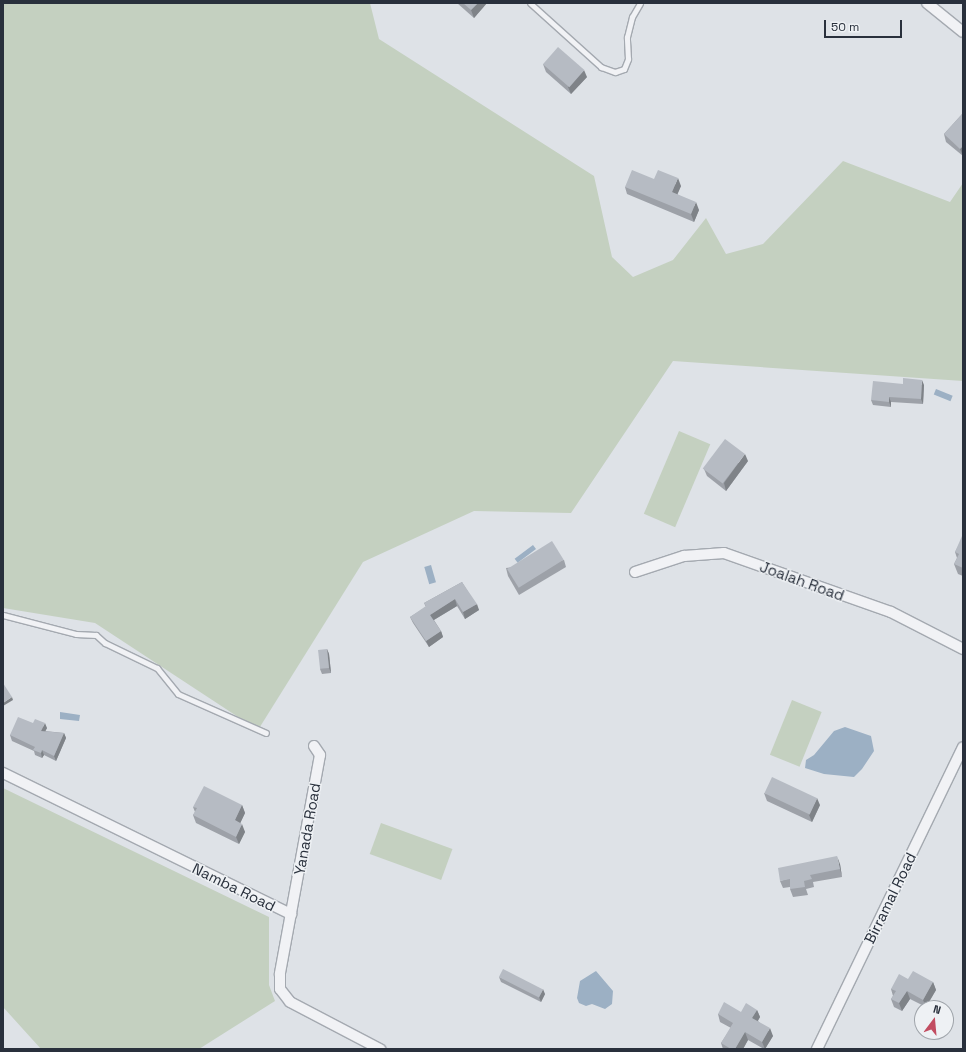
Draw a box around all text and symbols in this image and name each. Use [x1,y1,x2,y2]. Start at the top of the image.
scale bar [826,12,904,38]
text: 50 m [831,19,859,35]
street label: Joalah Road [757,557,847,605]
street label: Yanada Road [290,782,324,876]
street label: Birramal Road [860,850,920,946]
street label: Namba Road [189,859,279,915]
north arrow [914,1000,954,1040]
text: N [932,1002,943,1017]

